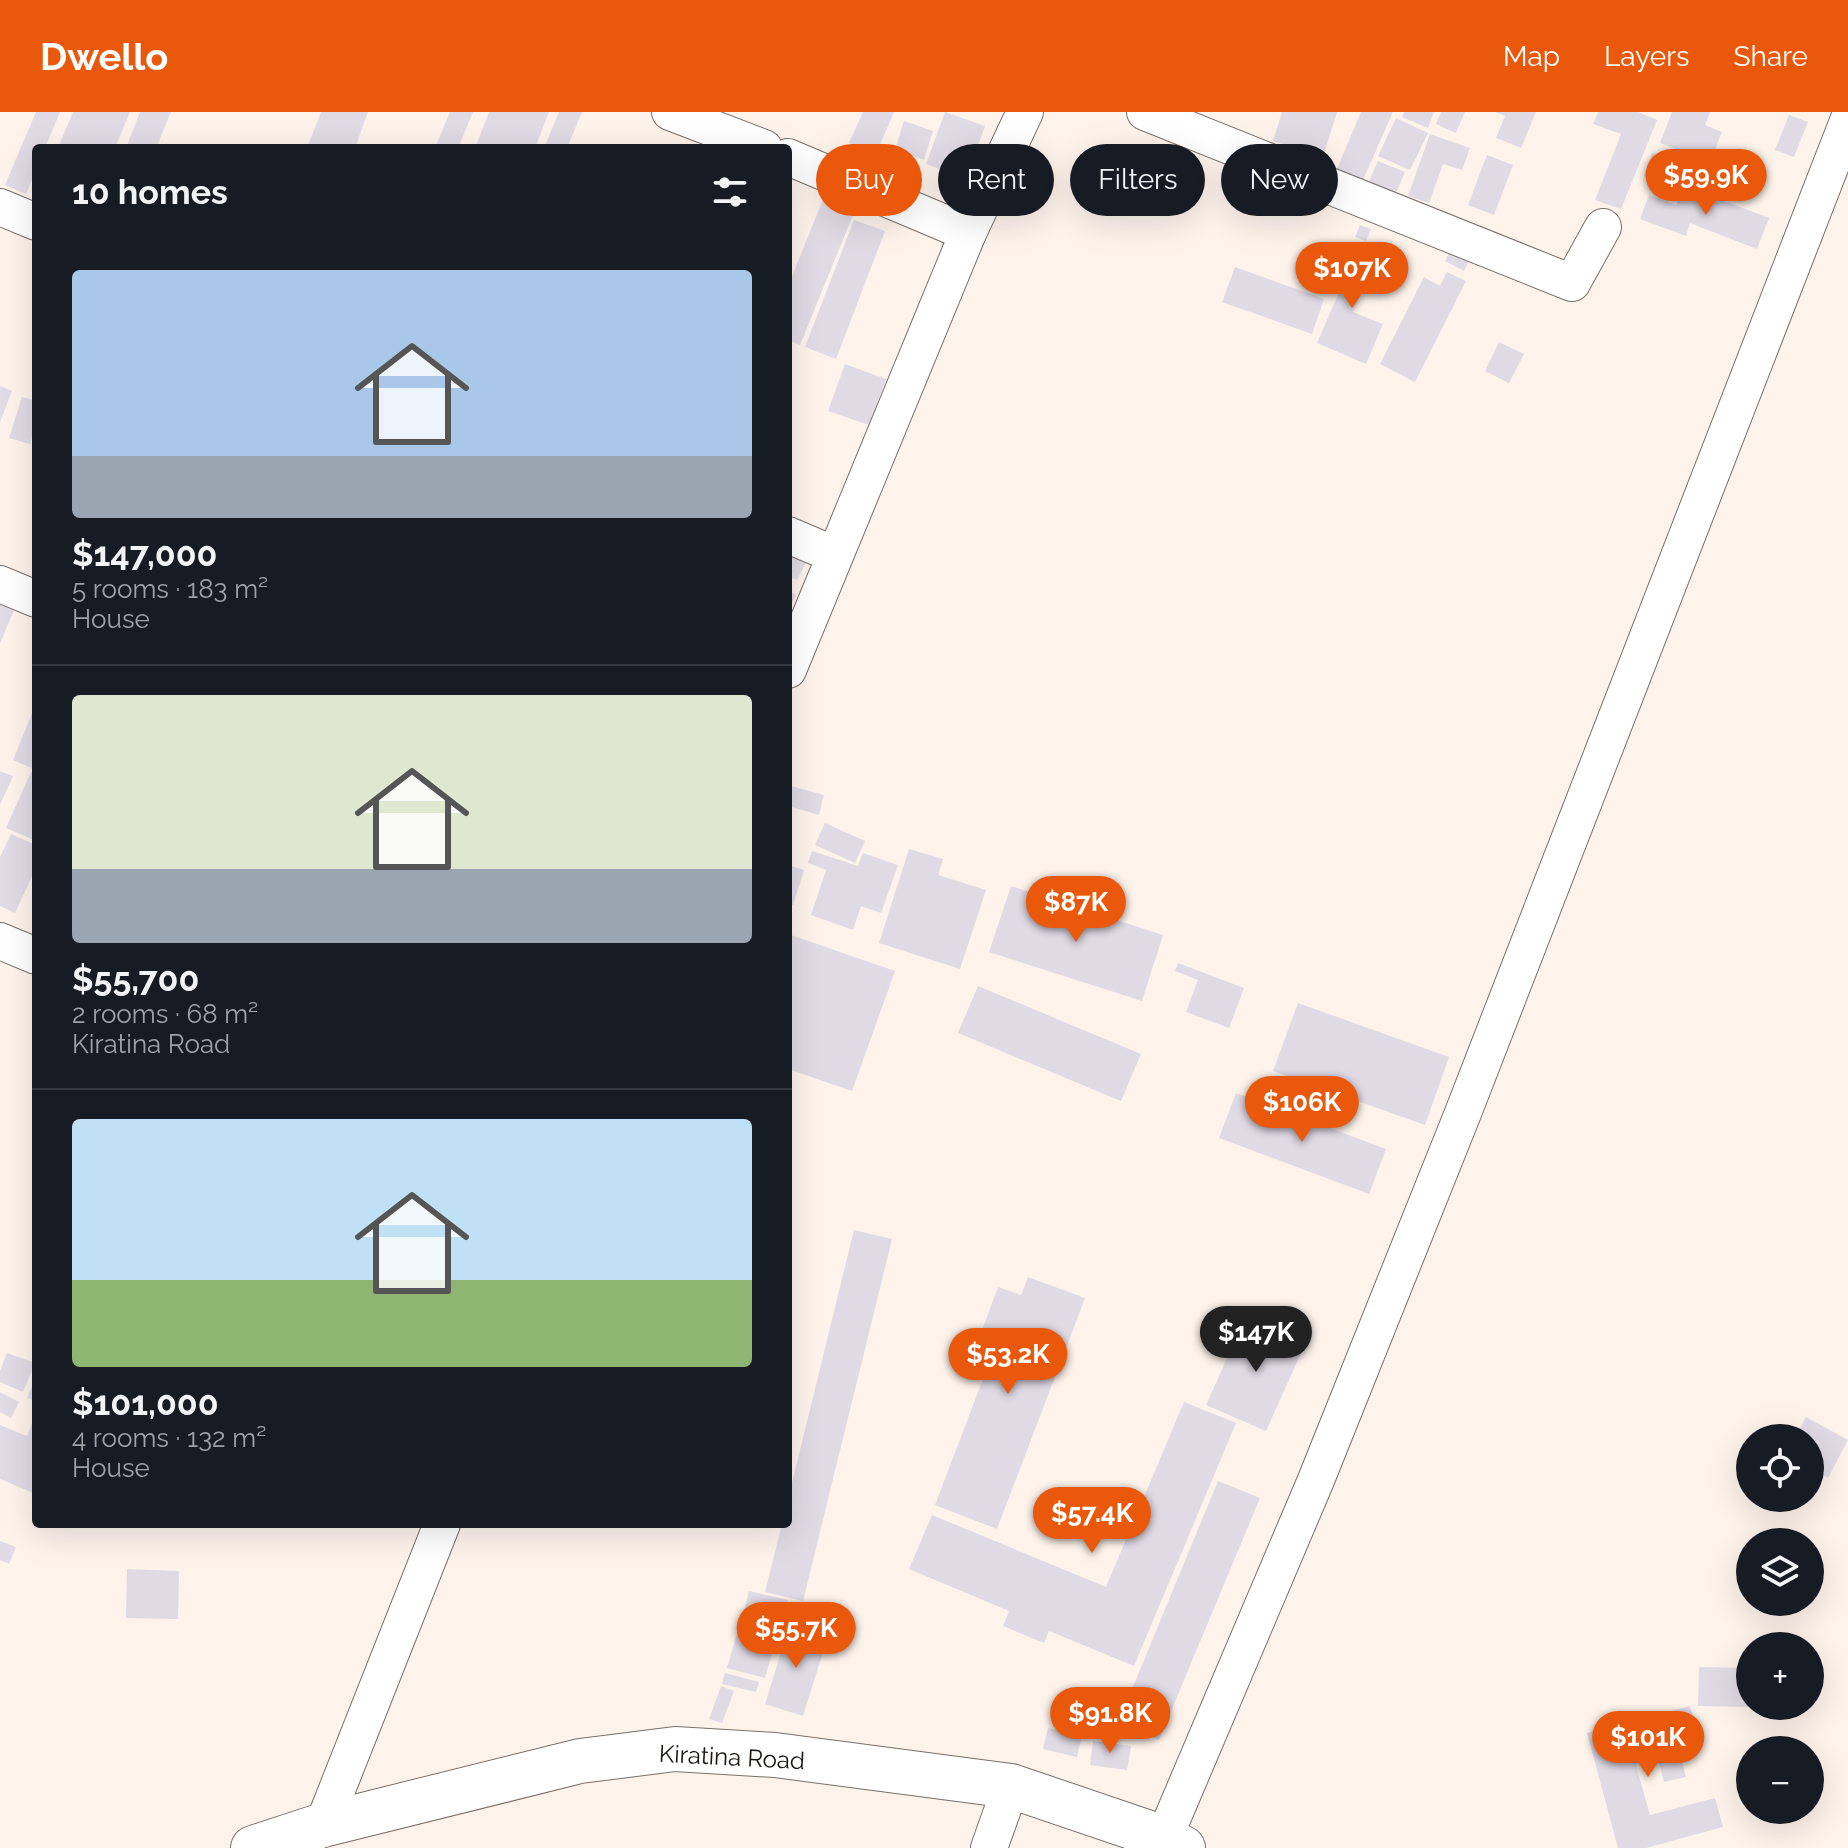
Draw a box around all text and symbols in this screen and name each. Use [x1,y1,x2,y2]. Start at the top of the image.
text: Dwello [40,34,168,79]
text: Map [1503,40,1560,73]
text: Layers [1604,40,1690,73]
text: Share [1734,40,1808,73]
chip: Buy [816,144,922,216]
chip: Rent [938,144,1054,216]
chip: Filters [1070,144,1205,216]
chip: New [1221,144,1338,216]
pin: $59.9K [1641,149,1771,217]
text: $59.9K [1664,160,1748,190]
icon: filters [708,170,752,214]
text: 10 homes [72,172,228,212]
pin: $107K [1296,242,1408,310]
text: $107K [1313,253,1391,283]
icon: home [340,322,484,466]
text: $147,000 [72,534,217,574]
text: 5 rooms · 183 m² [72,574,268,604]
text: House [72,604,150,634]
icon: home [340,747,484,891]
pin: $87K [1029,876,1123,944]
text: $87K [1044,887,1108,917]
text: $55,700 [72,959,199,999]
text: 2 rooms · 68 m² [72,999,258,1029]
text: Kiratina Road [72,1029,230,1059]
pin: $106K [1246,1076,1358,1144]
text: $106K [1263,1087,1341,1117]
icon: home [340,1171,484,1315]
pin: $147K [1200,1306,1312,1374]
text: $147K [1218,1317,1294,1347]
pin: $53.2K [943,1328,1073,1396]
text: $53.2K [966,1339,1050,1369]
text: $101,000 [72,1383,219,1423]
text: 4 rooms · 132 m² [72,1423,266,1453]
map controls [1736,1424,1824,1824]
button: locate [1736,1424,1824,1512]
text: House [72,1453,150,1483]
pin: $57.4K [1027,1487,1157,1555]
text: $57.4K [1051,1498,1133,1528]
button: layers [1736,1528,1824,1616]
pin: $55.7K [731,1602,861,1670]
text: $55.7K [755,1613,837,1643]
button: + [1736,1632,1824,1720]
pin: $91.8K [1045,1687,1175,1755]
text: $91.8K [1068,1698,1152,1728]
pin: $101K [1592,1711,1704,1779]
text: $101K [1610,1722,1686,1752]
button: − [1736,1736,1824,1824]
street label: Kiratina Road [658,1739,806,1775]

